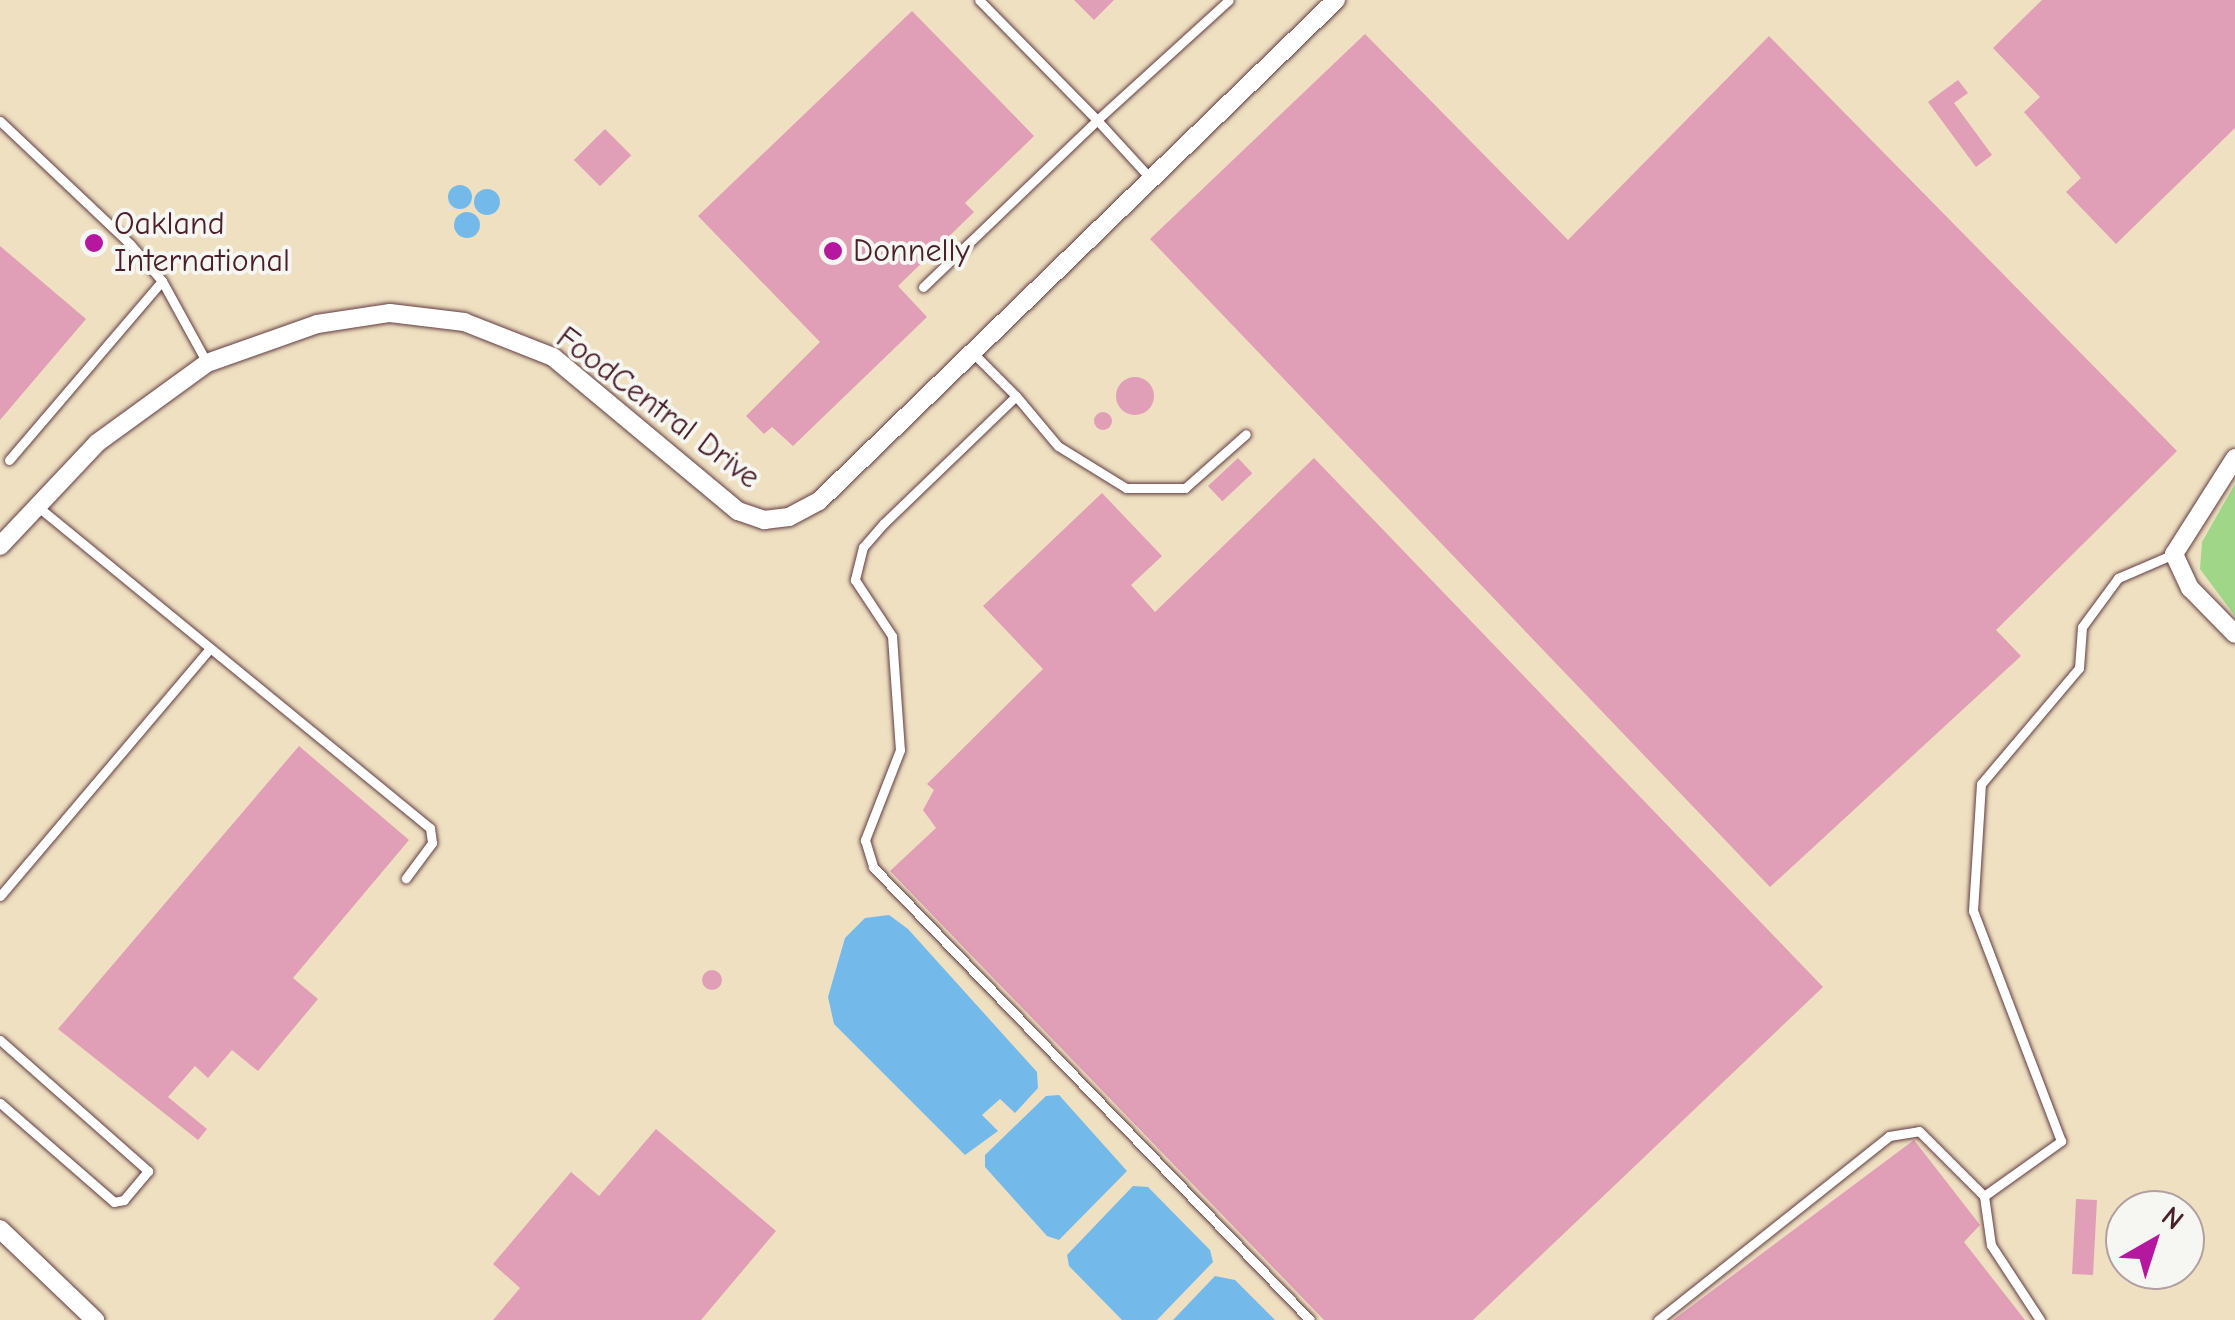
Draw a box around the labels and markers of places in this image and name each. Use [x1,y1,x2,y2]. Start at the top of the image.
place label: Oakland International [114,206,290,281]
marker: Oakland International [83,232,105,254]
place label: Donnelly [853,232,970,270]
marker: Donnelly [822,240,844,262]

